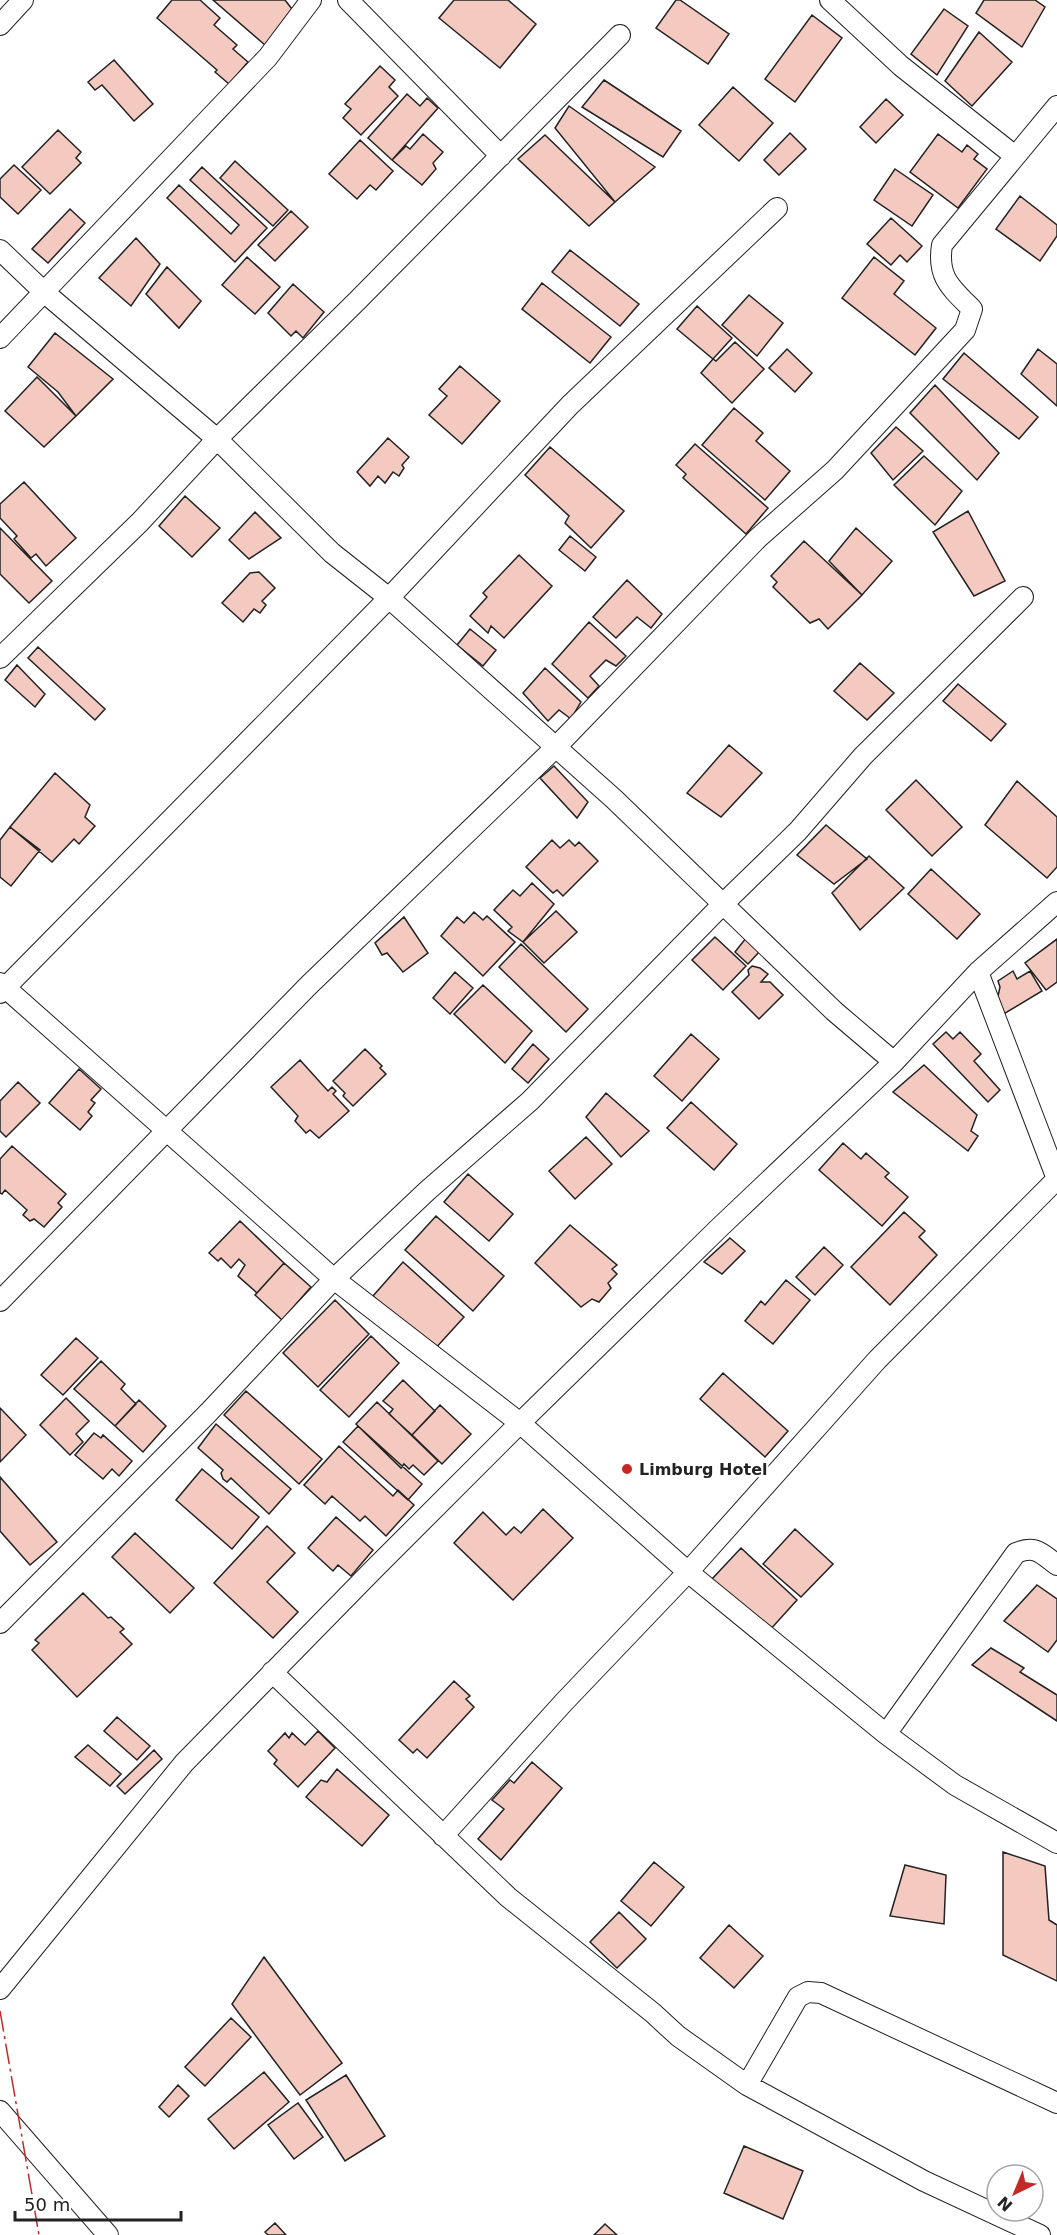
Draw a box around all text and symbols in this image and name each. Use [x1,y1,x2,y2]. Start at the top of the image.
place label: Limburg Hotel [639,1460,767,1479]
marker: Limburg Hotel [620,1462,634,1476]
north arrow [985,2163,1045,2223]
scale bar [15,2184,182,2222]
text: N [994,2192,1016,2215]
text: 50 m [24,2194,70,2215]

